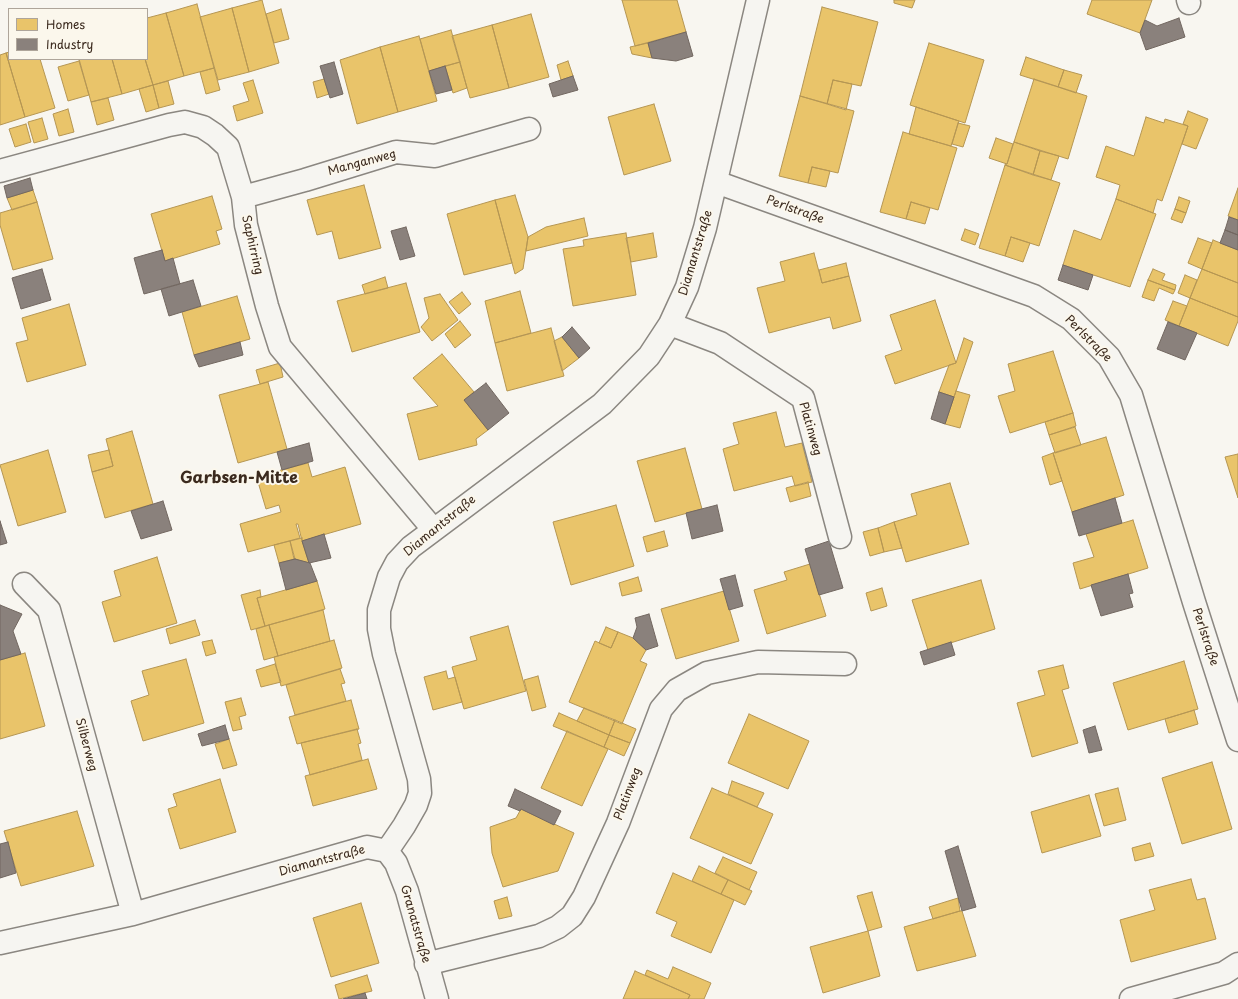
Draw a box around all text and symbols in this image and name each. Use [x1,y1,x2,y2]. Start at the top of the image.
legend [8,8,148,60]
text: Homes [46,15,85,33]
text: Industry [46,35,93,53]
street label: Manganweg [326,147,398,179]
street label: Perlstraße [764,193,826,227]
street label: Diamantstraße [676,209,716,297]
street label: Saphirring [238,214,266,276]
street label: Perlstraße [1062,313,1114,365]
street label: Platinweg [795,400,825,458]
district label: Garbsen-Mitte [180,469,298,489]
street label: Diamantstraße [401,493,479,559]
street label: Perlstraße [1189,606,1221,668]
street label: Silberweg [72,717,100,773]
street label: Platinweg [611,766,645,822]
street label: Diamantstraße [277,843,367,879]
street label: Granatstraße [397,883,433,965]

